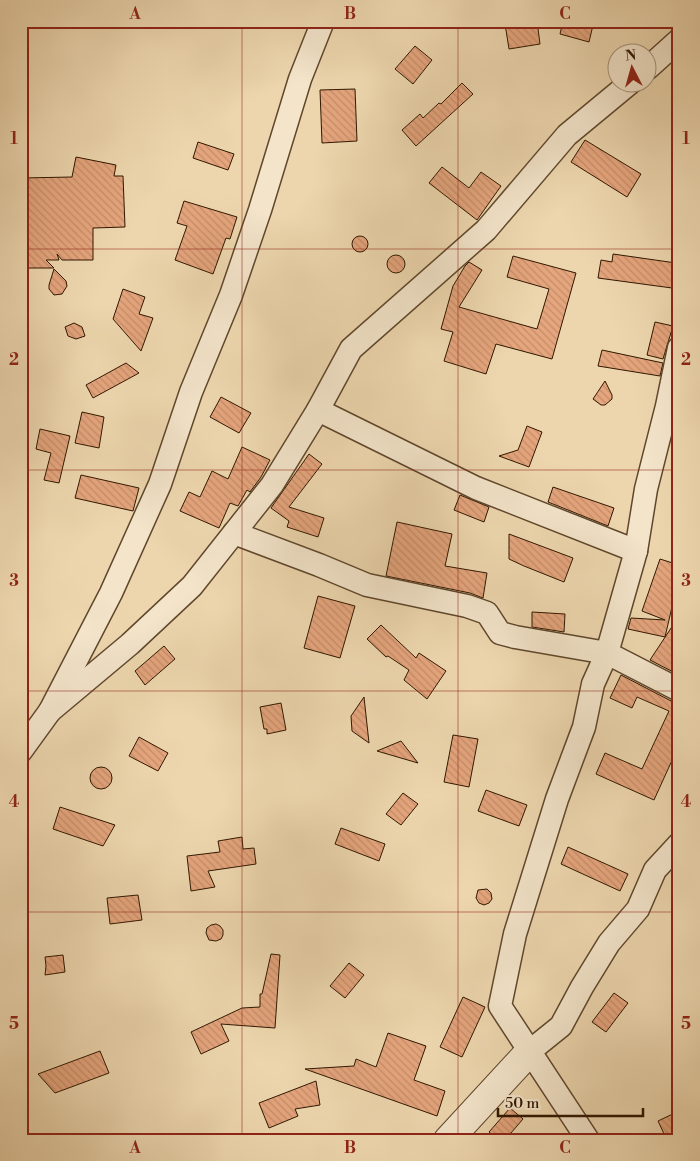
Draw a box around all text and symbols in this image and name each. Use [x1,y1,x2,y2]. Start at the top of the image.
text: A [128,4,141,24]
text: B [344,4,356,24]
text: C [559,4,571,24]
north arrow [608,42,658,92]
text: N [624,47,637,66]
text: 1 [10,129,18,149]
text: 1 [682,129,690,149]
text: 2 [9,350,19,370]
text: 2 [681,350,691,370]
text: 3 [9,571,19,591]
text: 3 [681,571,691,591]
text: 4 [9,792,20,812]
text: 4 [681,792,692,812]
text: 5 [9,1014,19,1034]
text: 5 [681,1014,691,1034]
scale bar [498,1086,642,1118]
text: 50 m [505,1094,539,1113]
text: A [128,1138,141,1158]
text: B [344,1138,356,1158]
text: C [559,1138,571,1158]

